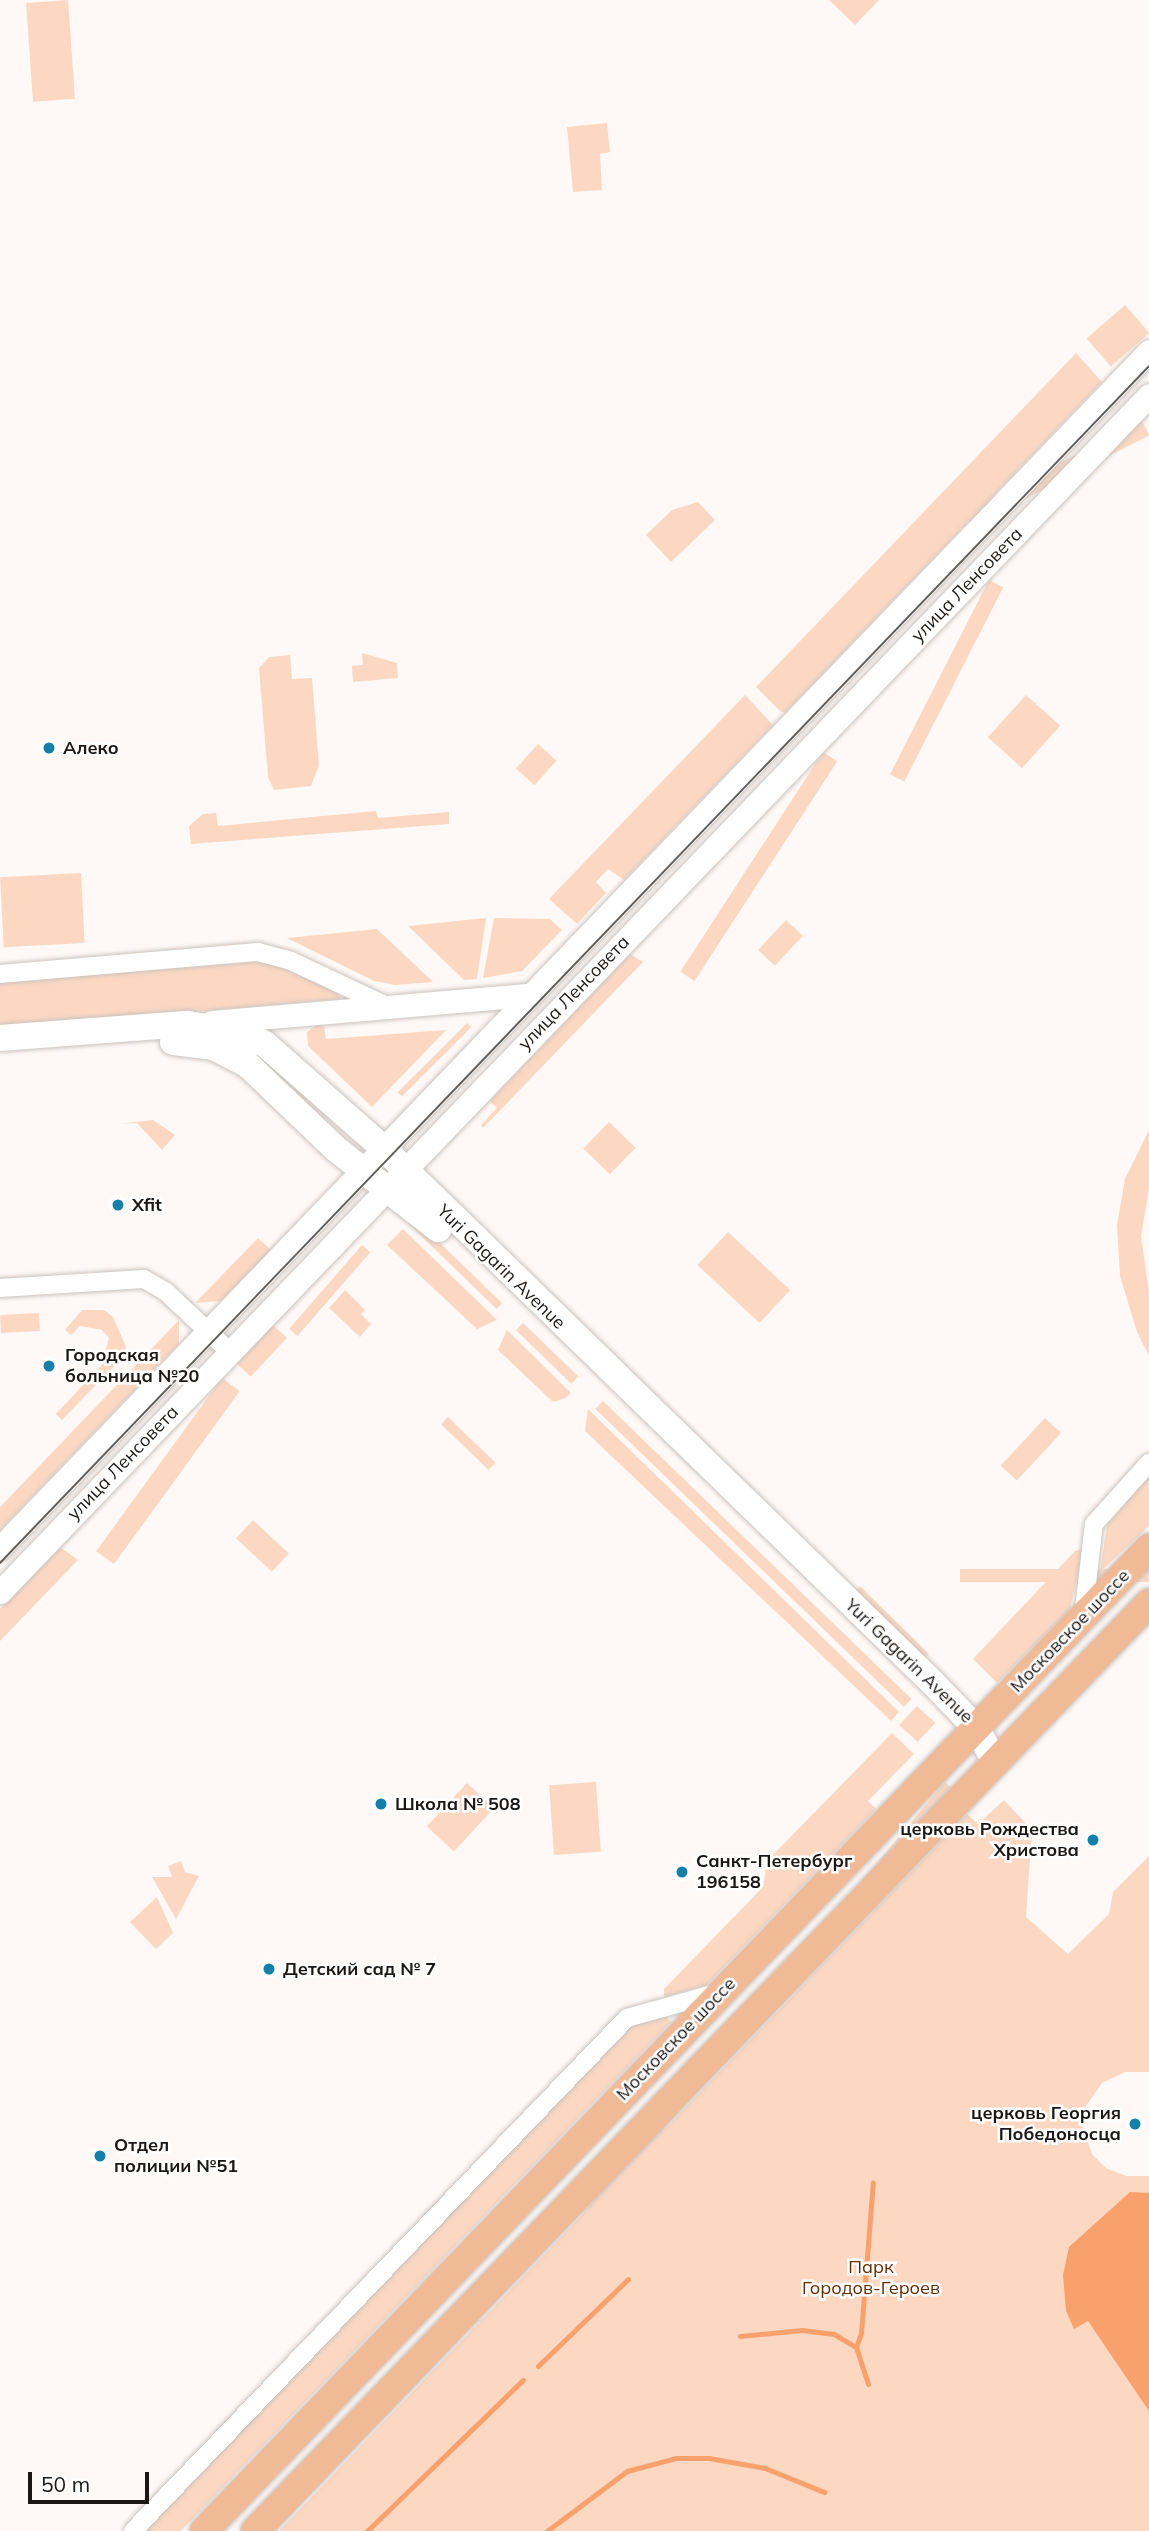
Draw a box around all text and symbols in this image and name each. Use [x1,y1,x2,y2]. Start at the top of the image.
street label: улица Ленсовета [907,523,1027,647]
place label: Алеко [63,737,119,759]
marker: Алеко [41,740,57,756]
street label: улица Ленсовета [514,931,634,1055]
place label: Xfit [132,1194,162,1216]
marker: Xfit [110,1197,126,1213]
street label: Yuri Gagarin Avenue [432,1200,570,1334]
place label: Городская больница №20 [65,1345,199,1388]
marker: Городская больница №20 [39,1356,59,1376]
street label: улица Ленсовета [63,1401,183,1525]
street label: Московское шоссе [1006,1565,1134,1697]
street label: Yuri Gagarin Avenue [840,1594,978,1728]
place label: Школа № 508 [395,1793,520,1815]
marker: Школа № 508 [373,1796,389,1812]
place label: церковь Рождества Христова [900,1819,1079,1862]
marker: церковь Рождества Христова [1085,1832,1101,1848]
place label: Санкт-Петербург 196158 [696,1851,852,1894]
marker: Санкт-Петербург 196158 [674,1864,690,1880]
place label: Детский сад № 7 [283,1958,436,1980]
marker: Детский сад № 7 [261,1961,277,1977]
street label: Московское шоссе [612,1973,740,2105]
place label: церковь Георгия Победоносца [971,2103,1121,2146]
marker: церковь Георгия Победоносца [1127,2116,1143,2132]
place label: Отдел полиции №51 [114,2135,238,2178]
marker: Отдел полиции №51 [92,2148,108,2164]
park label: Парк Городов-Героев [802,2257,940,2300]
scale bar [32,2458,152,2502]
text: 50 m [41,2471,90,2497]

